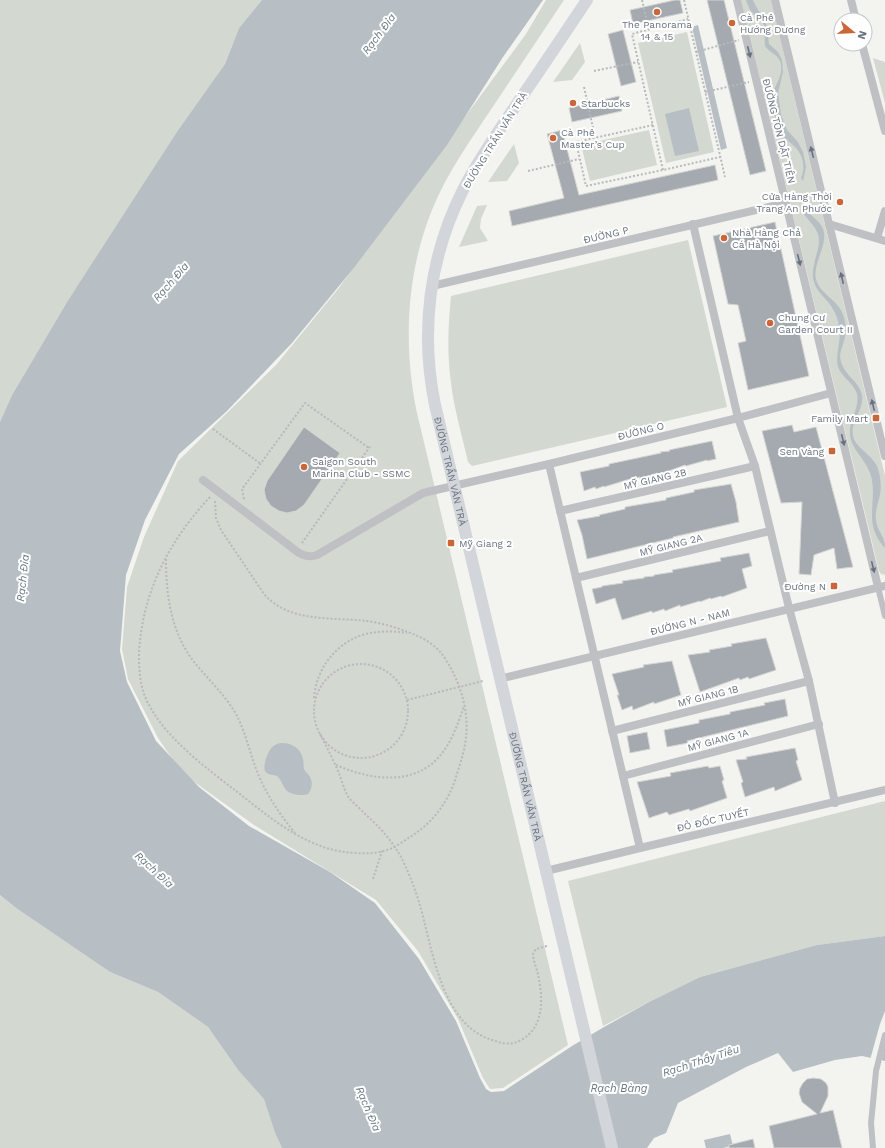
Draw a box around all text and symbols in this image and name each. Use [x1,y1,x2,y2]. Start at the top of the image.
marker: The Panorama 14 & 15 [652,7,662,17]
water label: Rạch Đỉa [360,11,399,57]
place label: Cà Phê Hướng Dương [740,12,806,35]
north arrow [833,12,873,52]
marker: Cà Phê Hướng Dương [727,18,737,28]
place label: The Panorama 14 & 15 [622,19,692,42]
text: N [855,29,869,41]
one-way arrow [747,45,753,58]
street label: ĐƯỜNG TÔN DẬT TIÊN [761,77,797,185]
street label: ĐƯỜNG TRẦN VĂN TRÀ [460,89,529,190]
marker: Starbucks [568,98,578,108]
place label: Starbucks [581,98,630,109]
place label: Cà Phê Master’s Cup [561,127,625,150]
marker: Cà Phê Master’s Cup [548,133,558,143]
one-way arrow [809,146,815,158]
place label: Cửa Hàng Thời Trang An Phước [756,191,832,214]
marker: Cửa Hàng Thời Trang An Phước [835,197,845,207]
street label: ĐƯỜNG P [582,224,630,246]
place label: Nhà Hàng Chả Cá Hà Nội [732,227,801,250]
marker: Nhà Hàng Chả Cá Hà Nội [719,233,729,243]
one-way arrow [797,253,803,266]
water label: Rạch Đỉa [151,260,192,304]
one-way arrow [839,272,845,285]
place label: Chung Cư Garden Court II [778,312,853,335]
marker: Chung Cư Garden Court II [765,318,775,328]
one-way arrow [869,399,875,411]
place label: Family Mart [811,413,869,424]
marker: Family Mart [871,413,881,423]
street label: ĐƯỜNG TRẦN VĂN TRÀ [432,416,469,527]
street label: ĐƯỜNG O [617,420,665,442]
one-way arrow [840,435,846,447]
place label: Sen Vàng [780,446,825,457]
marker: Sen Vàng [827,446,837,456]
place label: Saigon South Marina Club - SSMC [312,456,411,479]
marker: Saigon South Marina Club - SSMC [299,462,309,472]
street label: MỸ GIANG 2B [622,466,688,492]
street label: MỸ GIANG 2A [638,532,704,558]
marker: Mỹ Giang 2 [446,538,456,548]
place label: Mỹ Giang 2 [459,538,512,549]
water label: Rạch Đỉa [14,554,32,602]
one-way arrow [871,561,877,573]
place label: Đường N [784,581,826,592]
marker: Đường N [829,581,839,591]
street label: ĐƯỜNG N - NAM [649,607,731,637]
street label: MỸ GIANG 1B [676,683,740,709]
street label: MỸ GIANG 1A [686,727,750,753]
street label: ĐƯỜNG TRẦN VĂN TRÀ [508,731,544,842]
street label: ĐÔ ĐỐC TUYẾT [675,805,750,834]
water label: Rạch Đỉa [132,849,176,891]
water label: Rạch Thầy Tiêu [661,1042,741,1080]
water label: Rạch Bàng [590,1082,648,1095]
water label: Rạch Đỉa [353,1085,383,1134]

